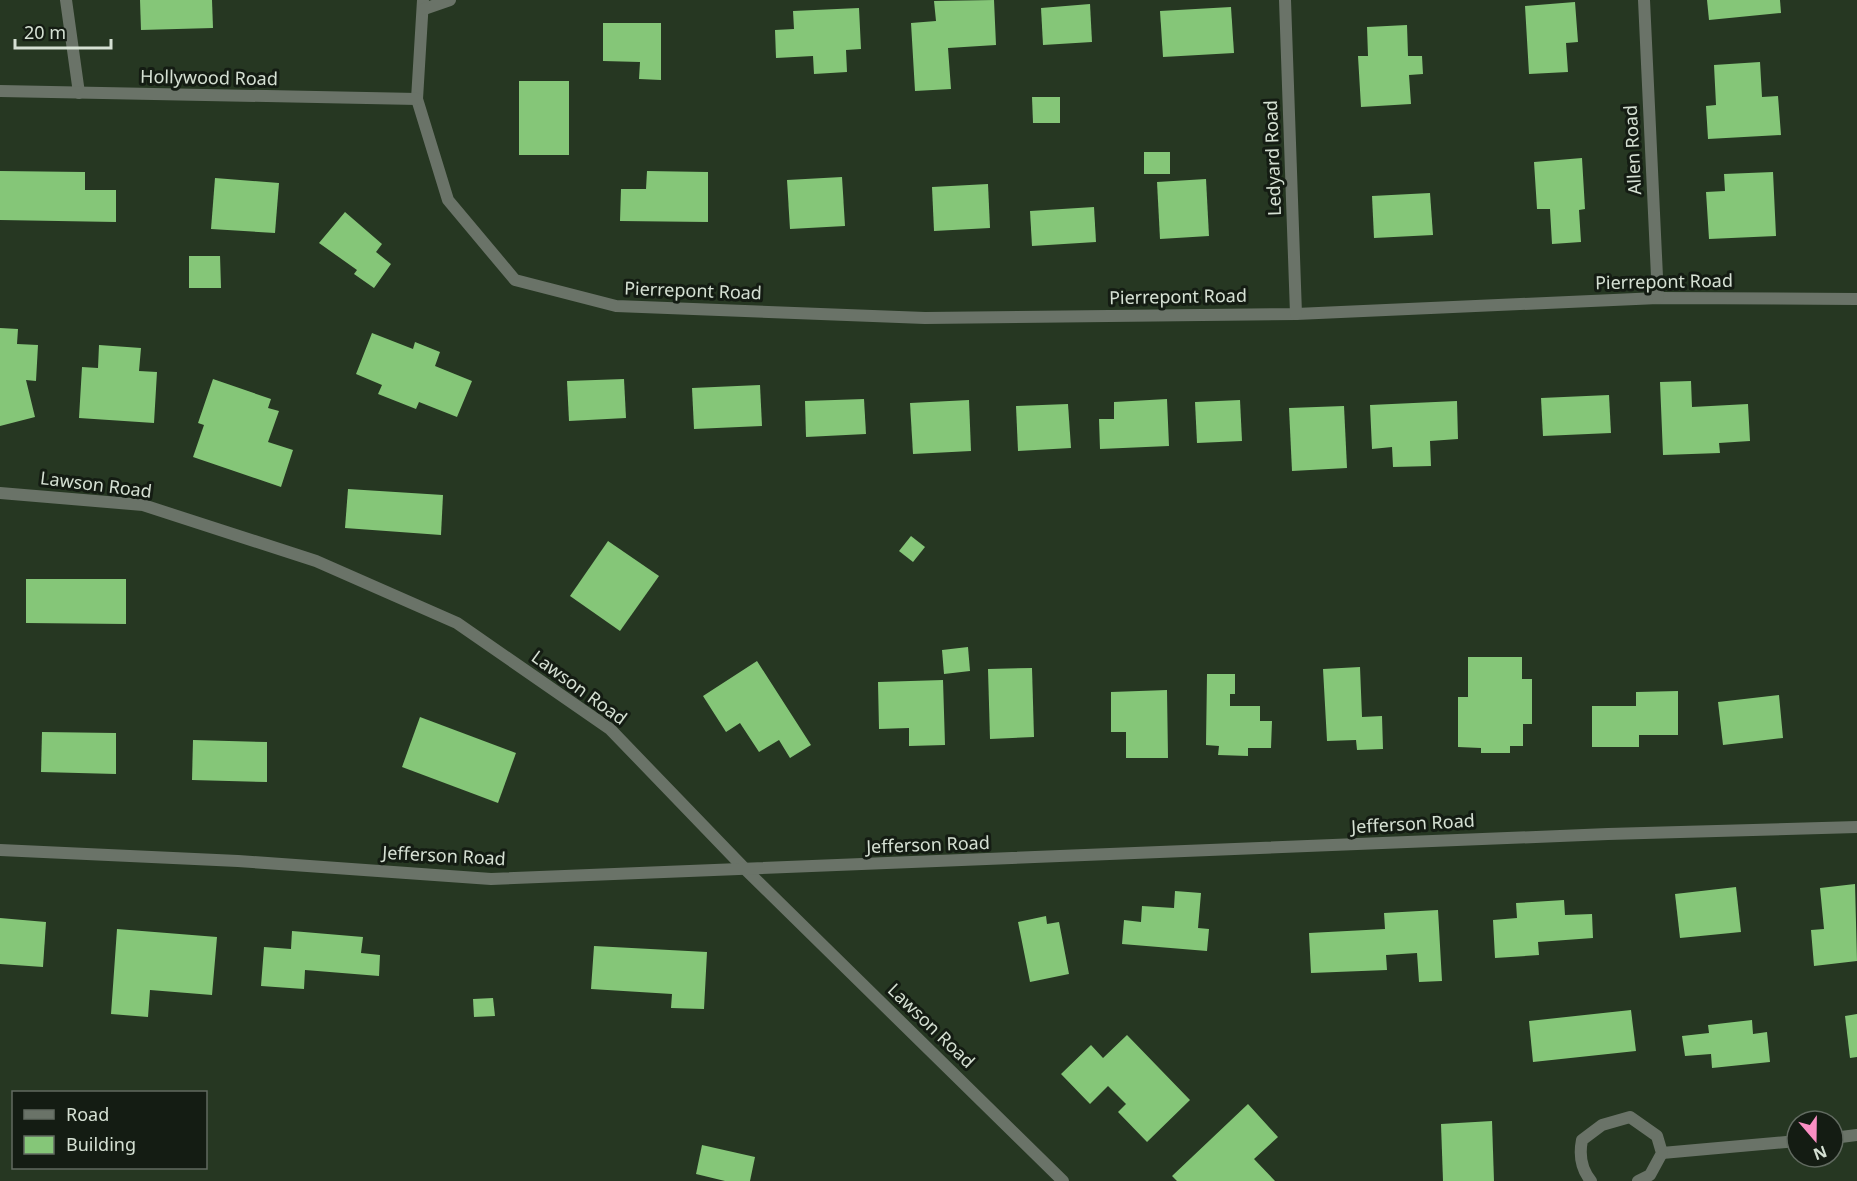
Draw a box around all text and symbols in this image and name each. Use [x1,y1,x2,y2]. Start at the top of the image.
scale bar [15,12,111,50]
text: 20 m [24,20,66,44]
street label: Hollywood Road [140,64,278,90]
street label: Ledyard Road [1258,100,1286,216]
street label: Allen Road [1618,104,1646,196]
street label: Pierrepont Road [1595,268,1733,294]
street label: Pierrepont Road [624,276,762,304]
street label: Pierrepont Road [1109,283,1247,309]
street label: Lawson Road [39,465,153,503]
street label: Lawson Road [527,644,632,730]
street label: Jefferson Road [1349,808,1475,838]
street label: Jefferson Road [864,830,990,858]
street label: Jefferson Road [380,840,506,870]
street label: Lawson Road [883,978,980,1073]
legend [12,1091,207,1169]
text: Road [66,1102,109,1126]
north arrow [1785,1109,1845,1169]
text: Building [66,1132,136,1156]
text: N [1810,1141,1830,1166]

